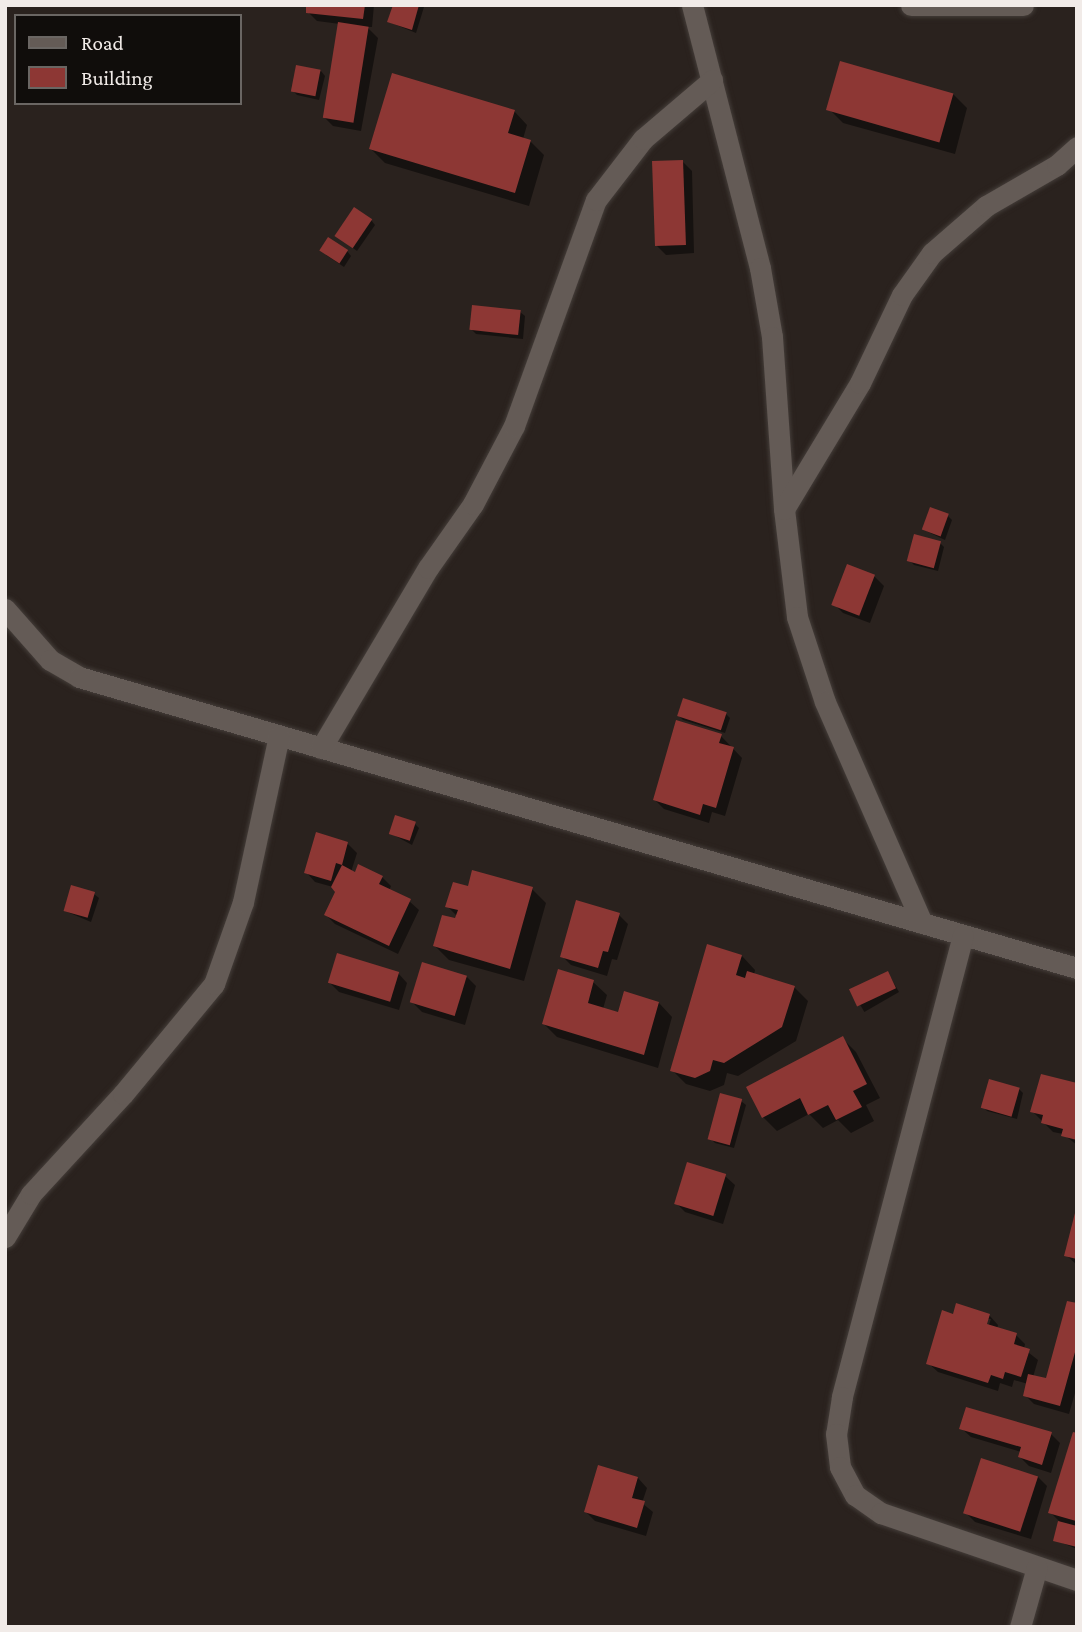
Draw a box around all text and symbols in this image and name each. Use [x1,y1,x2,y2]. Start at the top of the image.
legend [14,14,242,105]
text: Road [81,31,124,55]
text: Building [81,66,153,90]

